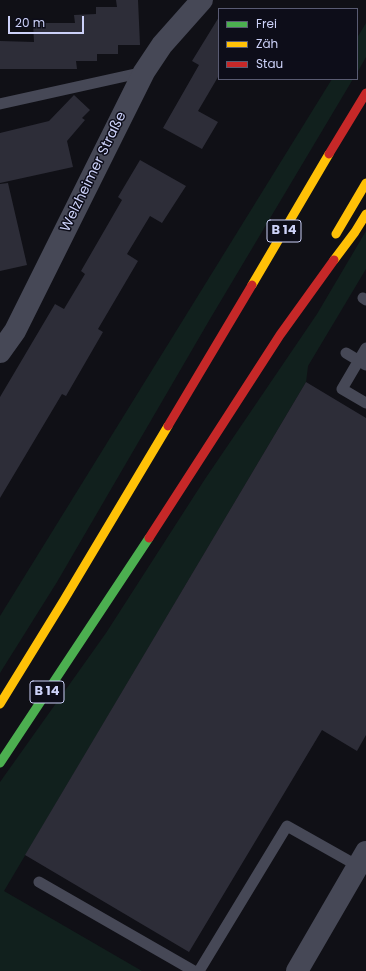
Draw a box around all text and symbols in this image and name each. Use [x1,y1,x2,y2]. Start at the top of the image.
scale bar [10,8,86,34]
legend [218,8,358,80]
text: 20 m [15,14,45,31]
text: Frei [256,15,277,32]
text: Zäh [256,35,278,52]
text: Stau [256,55,283,72]
street label: Welzheimer Straße [58,109,130,235]
road number: B 14 [267,220,301,242]
road number: B 14 [30,681,64,703]

